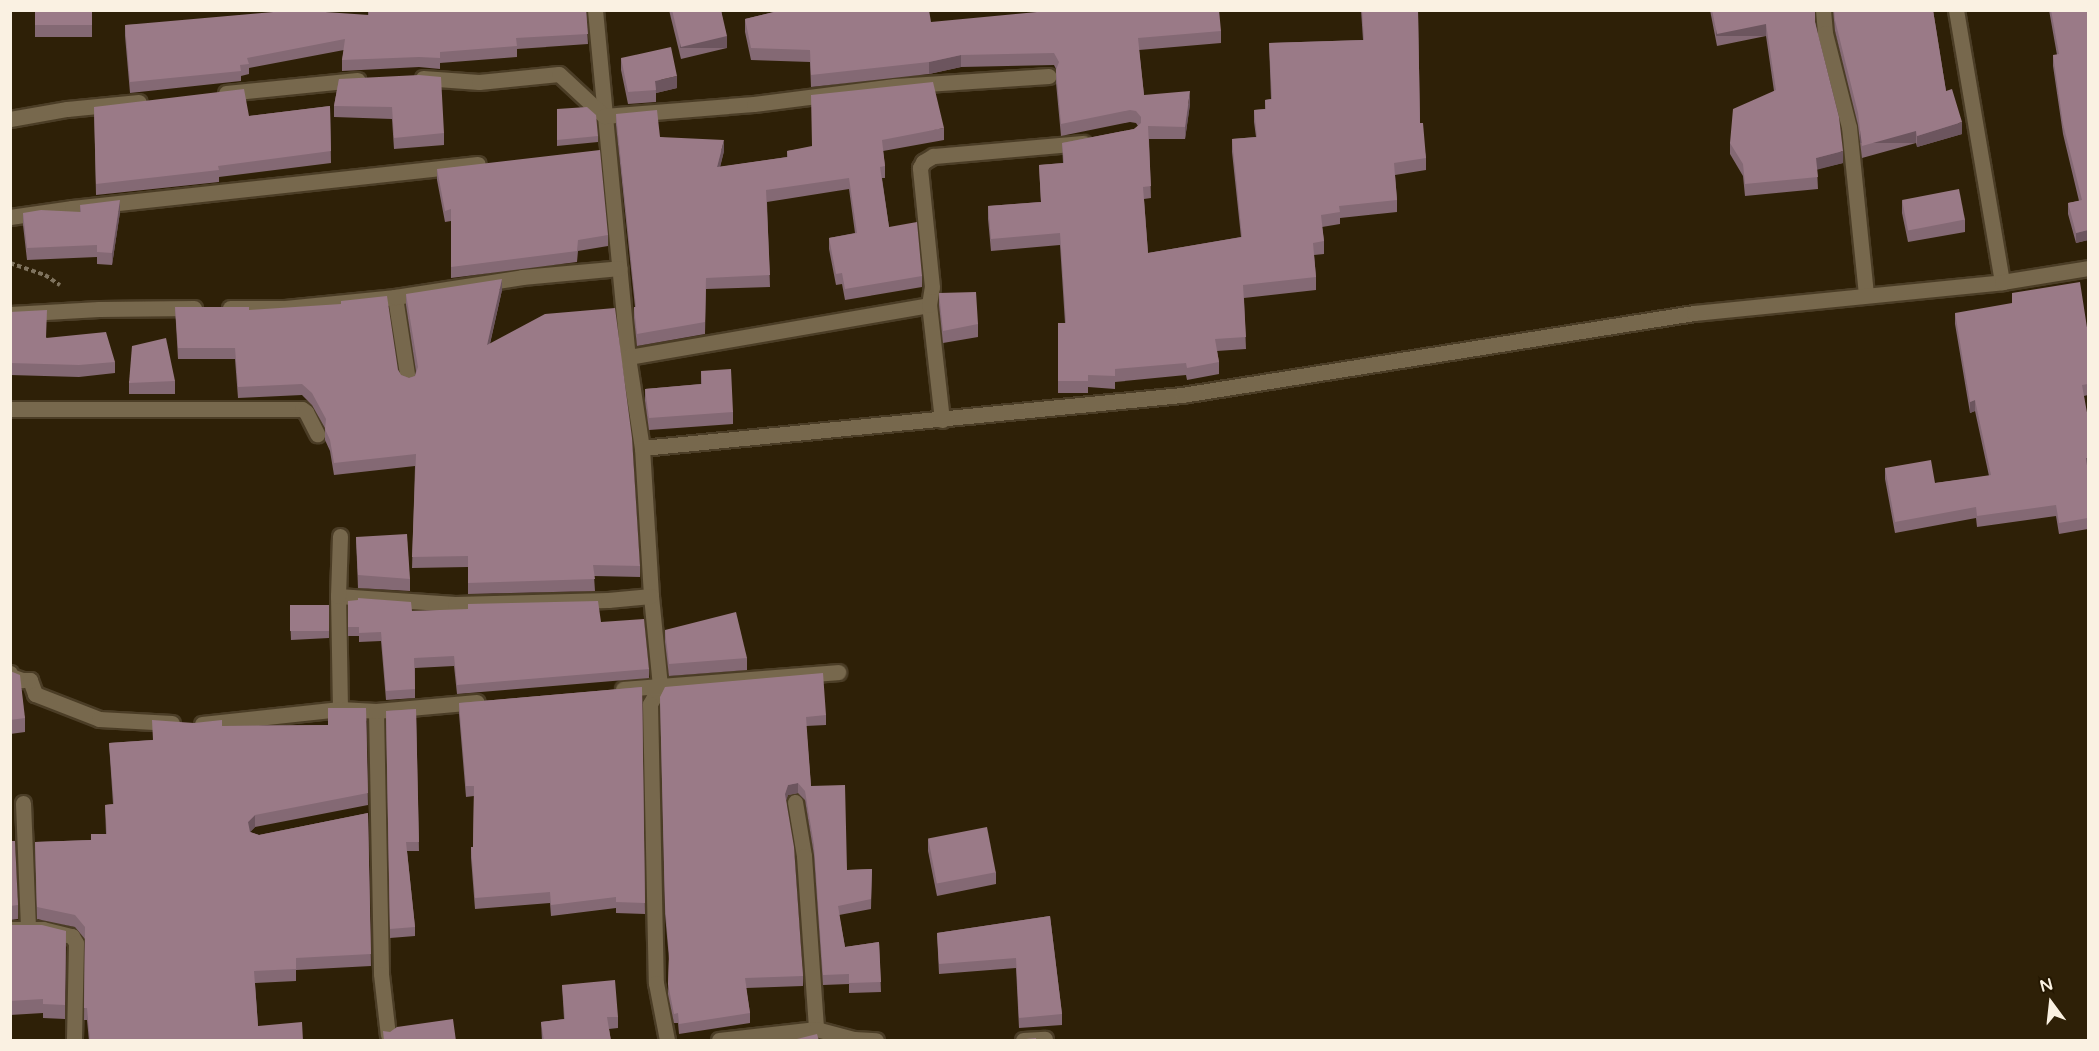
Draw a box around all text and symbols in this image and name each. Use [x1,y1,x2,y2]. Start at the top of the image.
north arrow [2021,973,2081,1033]
text: N [2038,974,2055,997]

